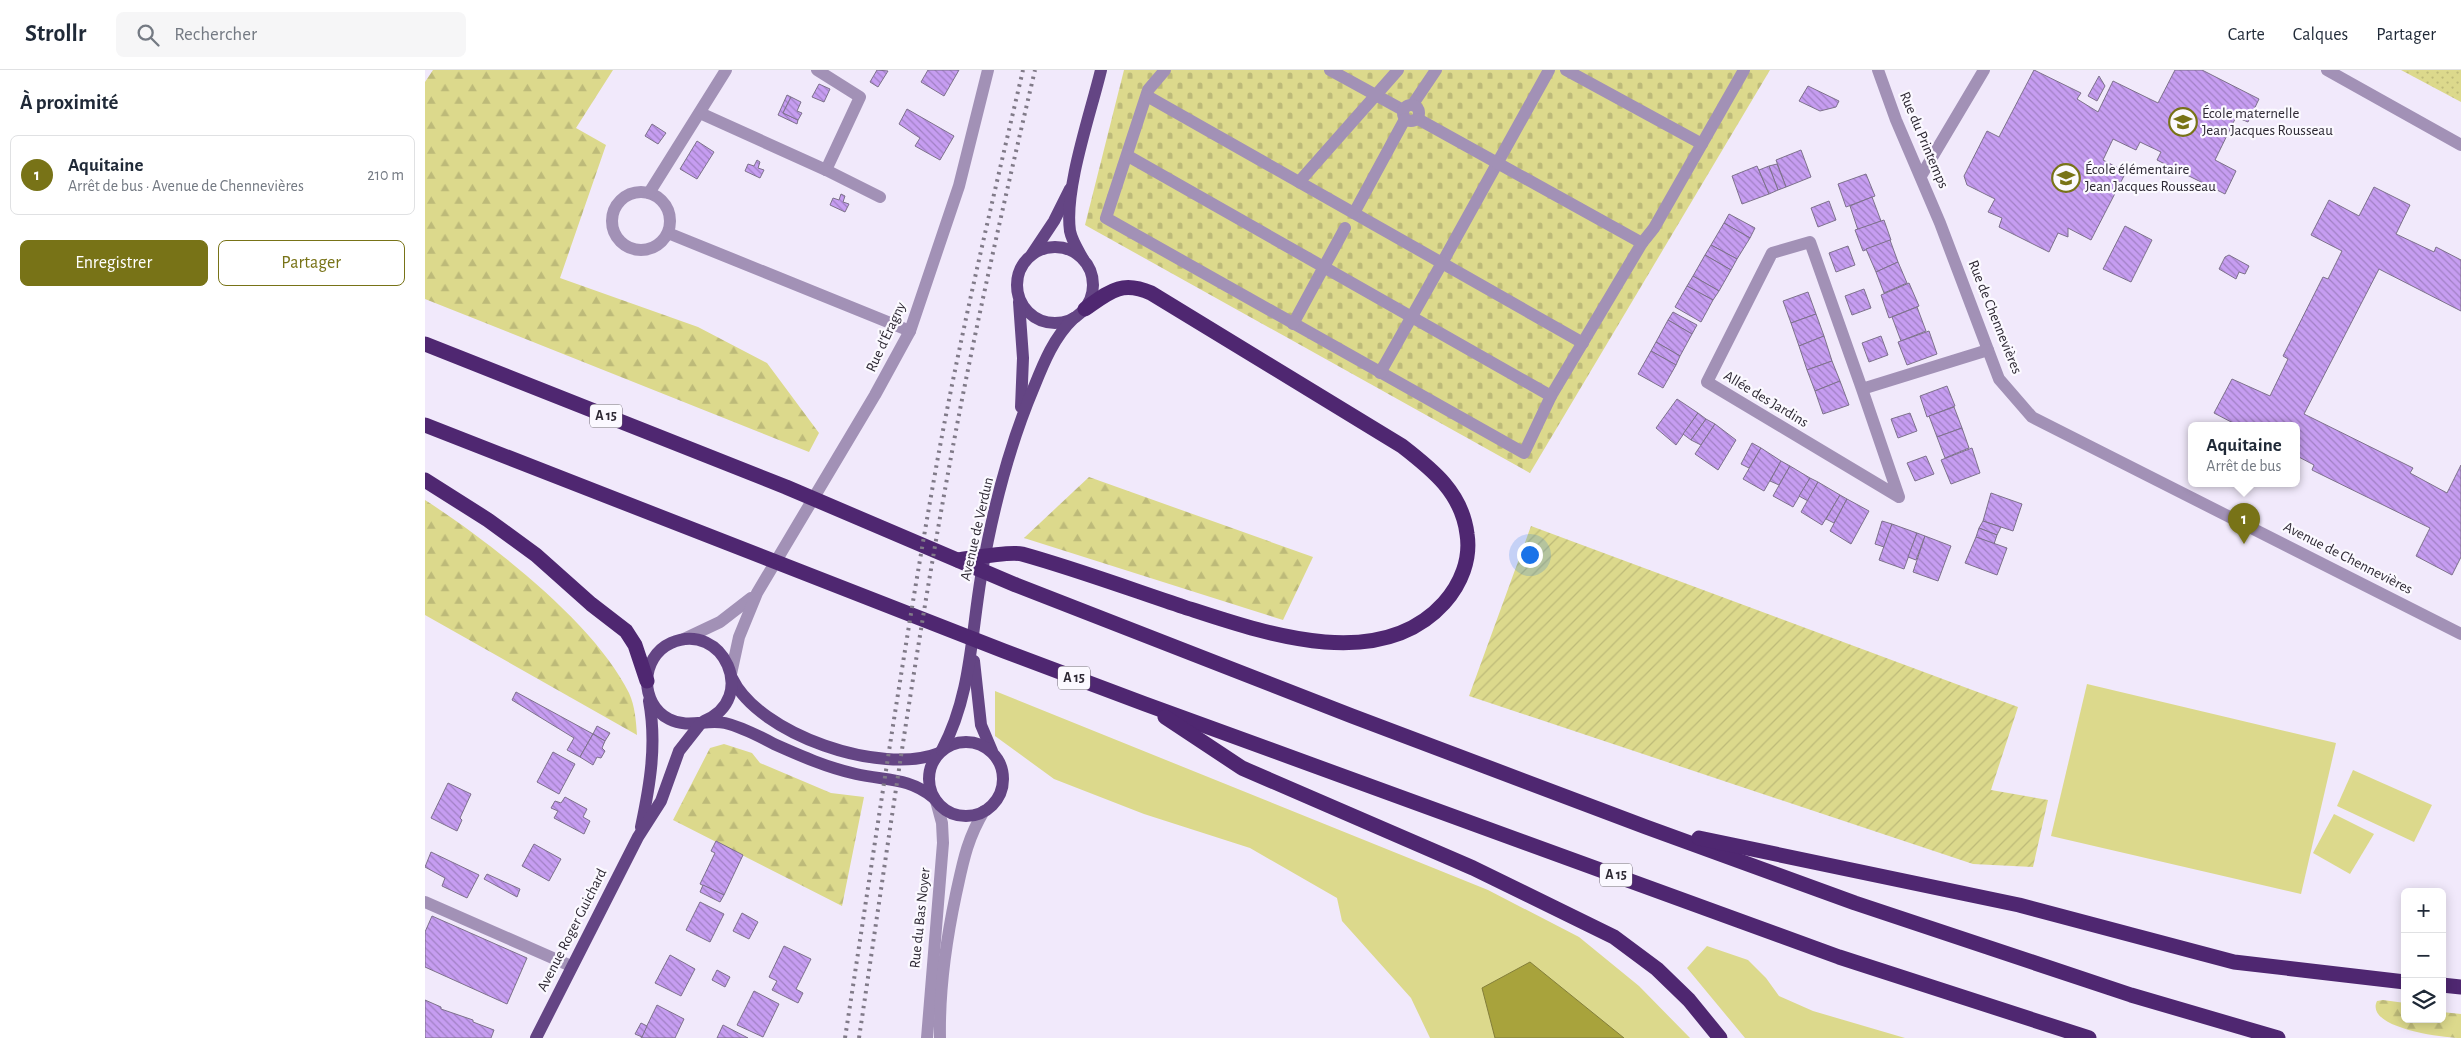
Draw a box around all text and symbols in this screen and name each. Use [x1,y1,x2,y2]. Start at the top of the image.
search box [116,12,466,57]
icon: search [134,21,162,49]
text: Strollr [25,22,86,46]
text: Rechercher [174,25,257,44]
text: Carte [2228,26,2265,44]
text: Calques [2293,26,2348,44]
text: Partager [2376,26,2436,44]
street label: Rue du Printemps [1897,89,1951,191]
text: À proximité [20,92,118,113]
place label: École maternelle Jean Jacques Rousseau [2202,104,2333,138]
school or university icon: École maternelle Jean Jacques Rousseau [2168,107,2198,137]
text: Aquitaine [68,156,143,175]
place label: École élémentaire Jean Jacques Rousseau [2085,160,2216,194]
school or university icon: École élémentaire Jean Jacques Rousseau [2051,163,2081,193]
text: 1 [34,167,40,183]
text: 210 m [367,167,404,183]
text: Arrêt de bus · Avenue de Chennevières [68,178,304,194]
button: Enregistrer [20,240,208,286]
button: Partager [218,240,405,286]
street label: Rue de Chennevières [1965,258,2025,376]
street label: Rue d'Éragny [862,298,909,374]
street label: Allée des Jardins [1721,368,1811,430]
road number: A 15 [590,404,622,428]
popup [2188,422,2300,487]
text: Aquitaine [2206,436,2282,455]
text: Arrêt de bus [2206,458,2281,474]
street label: Avenue de Verdun [958,476,996,582]
pin: 1 [2228,503,2260,544]
street label: Avenue de Chennevières [2281,519,2415,597]
your location [1517,542,1543,568]
road number: A 15 [1058,666,1090,690]
road number: A 15 [1600,864,1632,886]
street label: Avenue Roger Guichard [534,866,610,994]
street label: Rue du Bas Noyer [907,867,933,969]
map controls [2401,888,2446,1023]
button: + [2401,888,2446,933]
button: − [2401,933,2446,978]
button: layers [2401,978,2446,1023]

